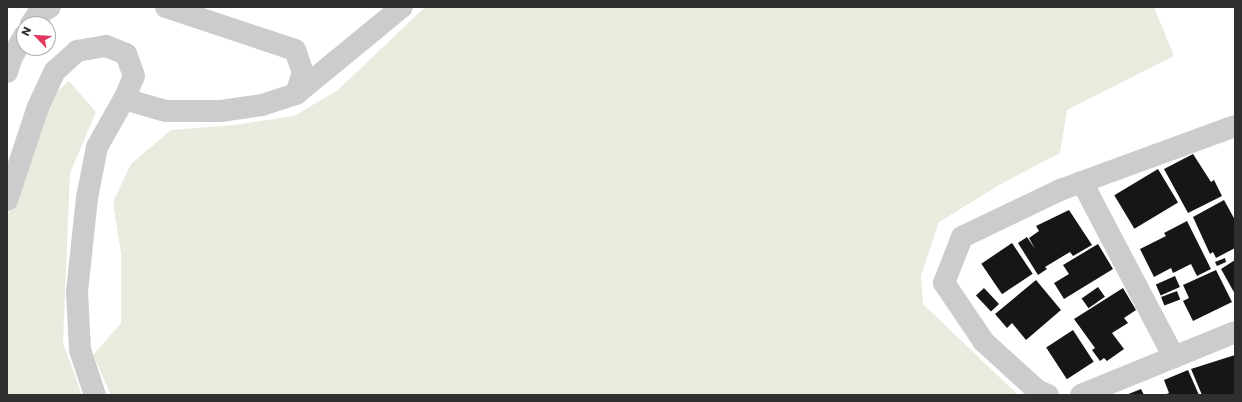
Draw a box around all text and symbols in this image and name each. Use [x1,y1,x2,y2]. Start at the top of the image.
north arrow [16,16,56,56]
text: N [17,24,35,38]

